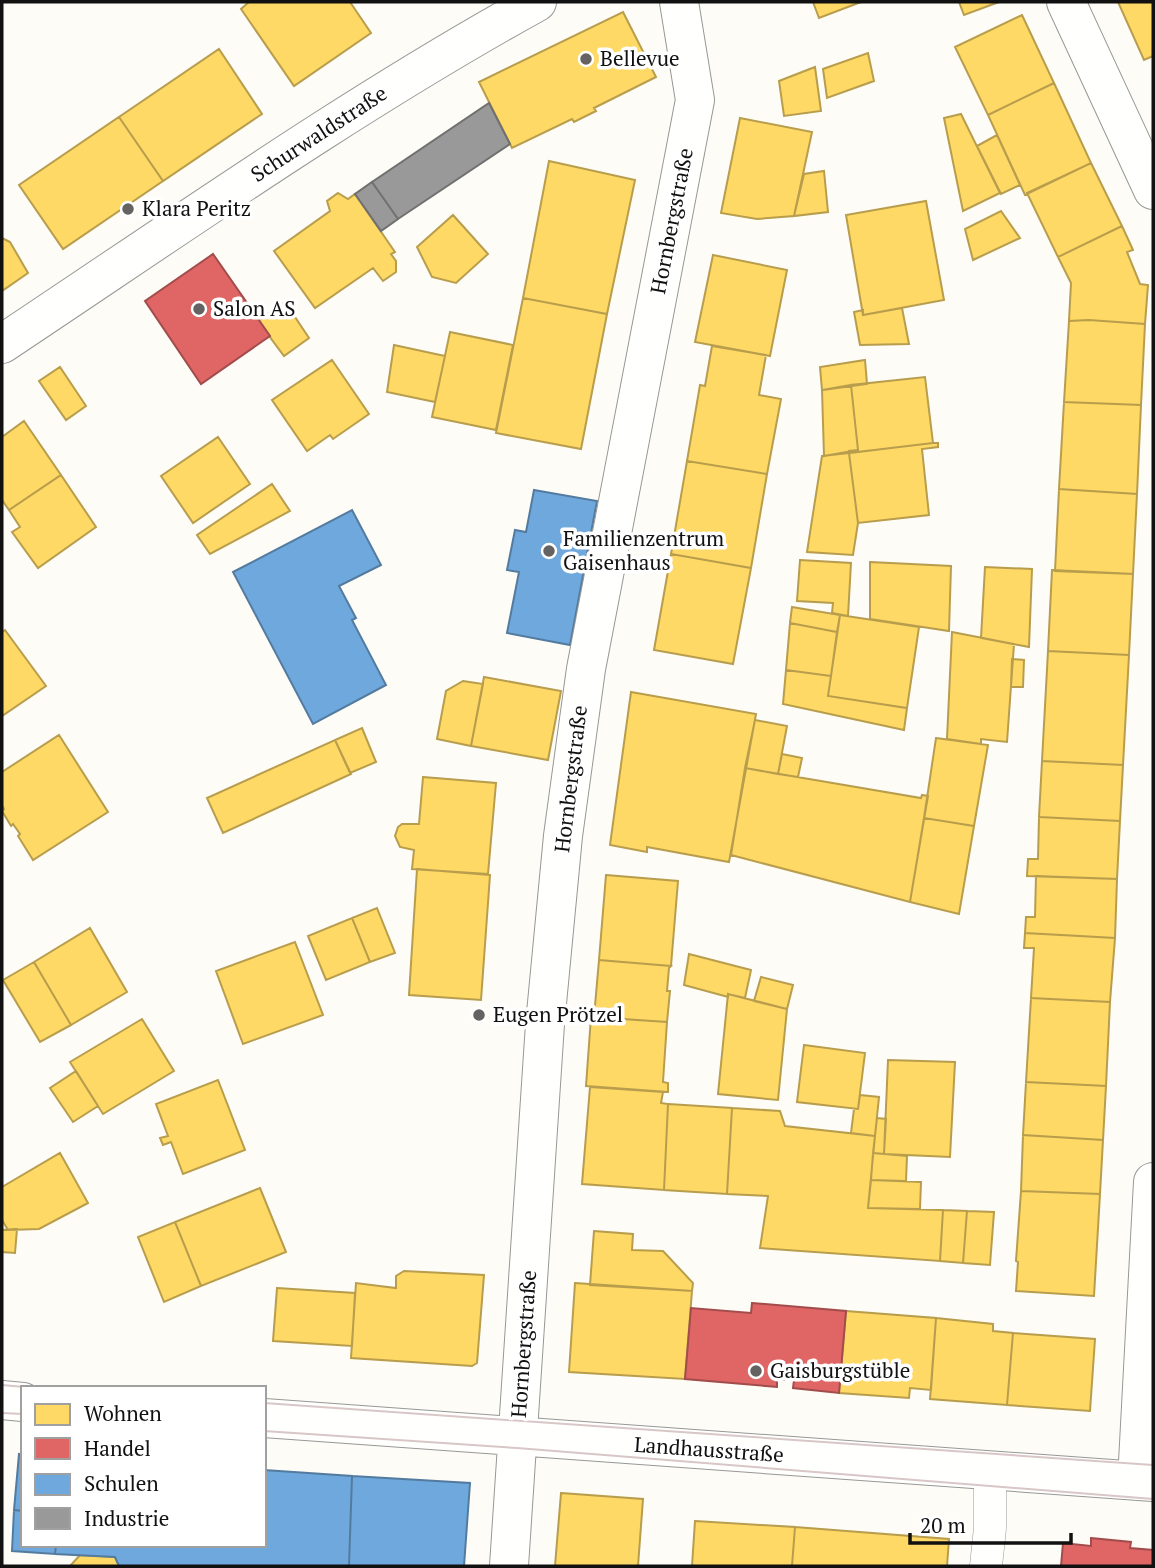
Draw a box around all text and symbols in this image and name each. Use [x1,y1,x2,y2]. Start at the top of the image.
place label: Bellevue [600,44,680,72]
marker: Bellevue [578,51,594,67]
street label: Schurwaldstraße [245,79,392,188]
street label: Hornbergstraße [643,145,699,296]
place label: Klara Peritz [142,194,251,222]
marker: Klara Peritz [120,201,136,217]
place label: Salon AS [213,294,296,322]
marker: Salon AS [191,301,207,317]
place label: Familienzentrum Gaisenhaus [563,524,724,576]
marker: Familienzentrum Gaisenhaus [541,543,557,559]
street label: Hornbergstraße [547,704,593,854]
place label: Eugen Prötzel [493,1000,623,1028]
marker: Eugen Prötzel [471,1007,487,1023]
street label: Hornbergstraße [504,1269,542,1419]
place label: Gaisburgstüble [770,1356,910,1384]
marker: Gaisburgstüble [748,1363,764,1379]
legend [21,1386,266,1547]
text: Wohnen [84,1399,162,1427]
street label: Landhausstraße [633,1430,785,1468]
text: Handel [84,1434,151,1462]
text: Schulen [84,1469,159,1497]
scale bar [910,1502,1071,1546]
text: Industrie [84,1504,169,1532]
text: 20 m [920,1511,966,1539]

